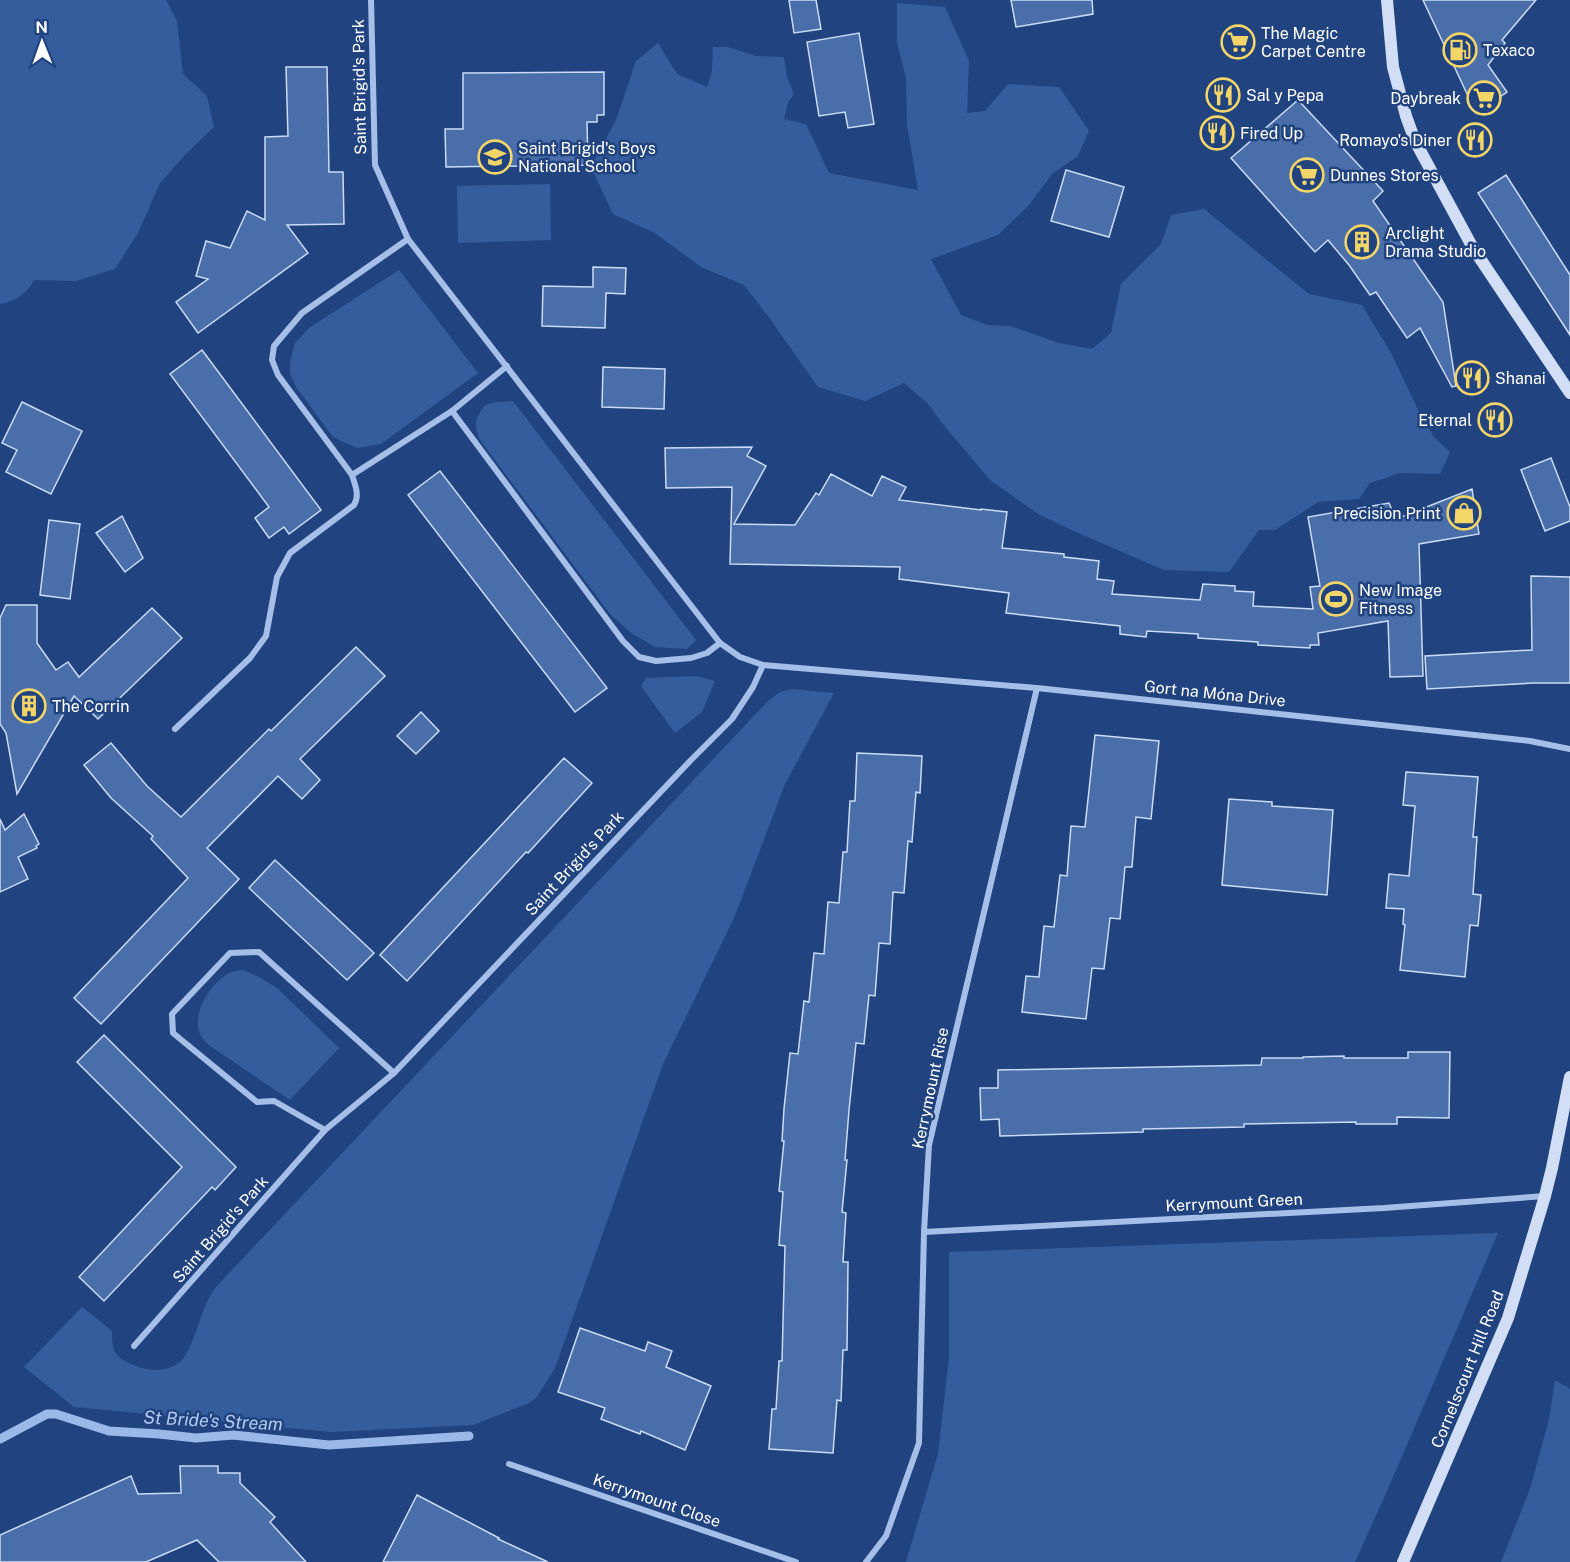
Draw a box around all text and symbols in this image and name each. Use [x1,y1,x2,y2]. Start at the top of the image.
north arrow [12,12,72,72]
text: N [35,18,48,37]
street label: Saint Brigid's Park [349,19,370,155]
supermarket icon: The Magic Carpet Centre [1220,24,1256,60]
place label: The Magic Carpet Centre [1261,24,1366,61]
fuel station icon: Texaco [1442,32,1478,68]
place label: Texaco [1483,41,1535,60]
restaurant icon: Sal y Pepa [1205,77,1241,113]
supermarket icon: Daybreak [1466,80,1502,116]
place label: Sal y Pepa [1246,86,1324,105]
place label: Daybreak [1390,89,1461,108]
restaurant icon: Fired Up [1199,115,1235,151]
restaurant icon: Romayo's Diner [1457,122,1493,158]
place label: Fired Up [1240,124,1303,143]
place label: Romayo's Diner [1339,131,1452,150]
school or university icon: Saint Brigid's Boys National School [477,139,513,175]
place label: Saint Brigid's Boys National School [518,139,656,176]
supermarket icon: Dunnes Stores [1289,157,1325,193]
place label: Dunnes Stores [1330,166,1439,185]
building icon: Arclight Drama Studio [1344,224,1380,260]
place label: Arclight Drama Studio [1385,224,1486,261]
restaurant icon: Shanai [1454,360,1490,396]
place label: Shanai [1495,369,1546,388]
restaurant icon: Eternal [1477,402,1513,438]
place label: Eternal [1418,411,1472,430]
shop icon: Precision Print [1446,495,1482,531]
place label: Precision Print [1333,504,1441,523]
sports icon: New Image Fitness [1318,581,1354,617]
place label: New Image Fitness [1359,581,1442,618]
street label: Gort na Móna Drive [1143,677,1287,710]
building icon: The Corrin [11,688,47,724]
place label: The Corrin [52,697,129,716]
street label: Saint Brigid's Park [521,807,628,919]
street label: Kerrymount Rise [908,1026,953,1151]
street label: Saint Brigid's Park [169,1172,272,1287]
street label: Kerrymount Green [1165,1189,1303,1216]
street label: Cornelscourt Hill Road [1427,1288,1508,1451]
water label: St Bride's Stream [143,1406,283,1435]
street label: Kerrymount Close [591,1470,723,1531]

